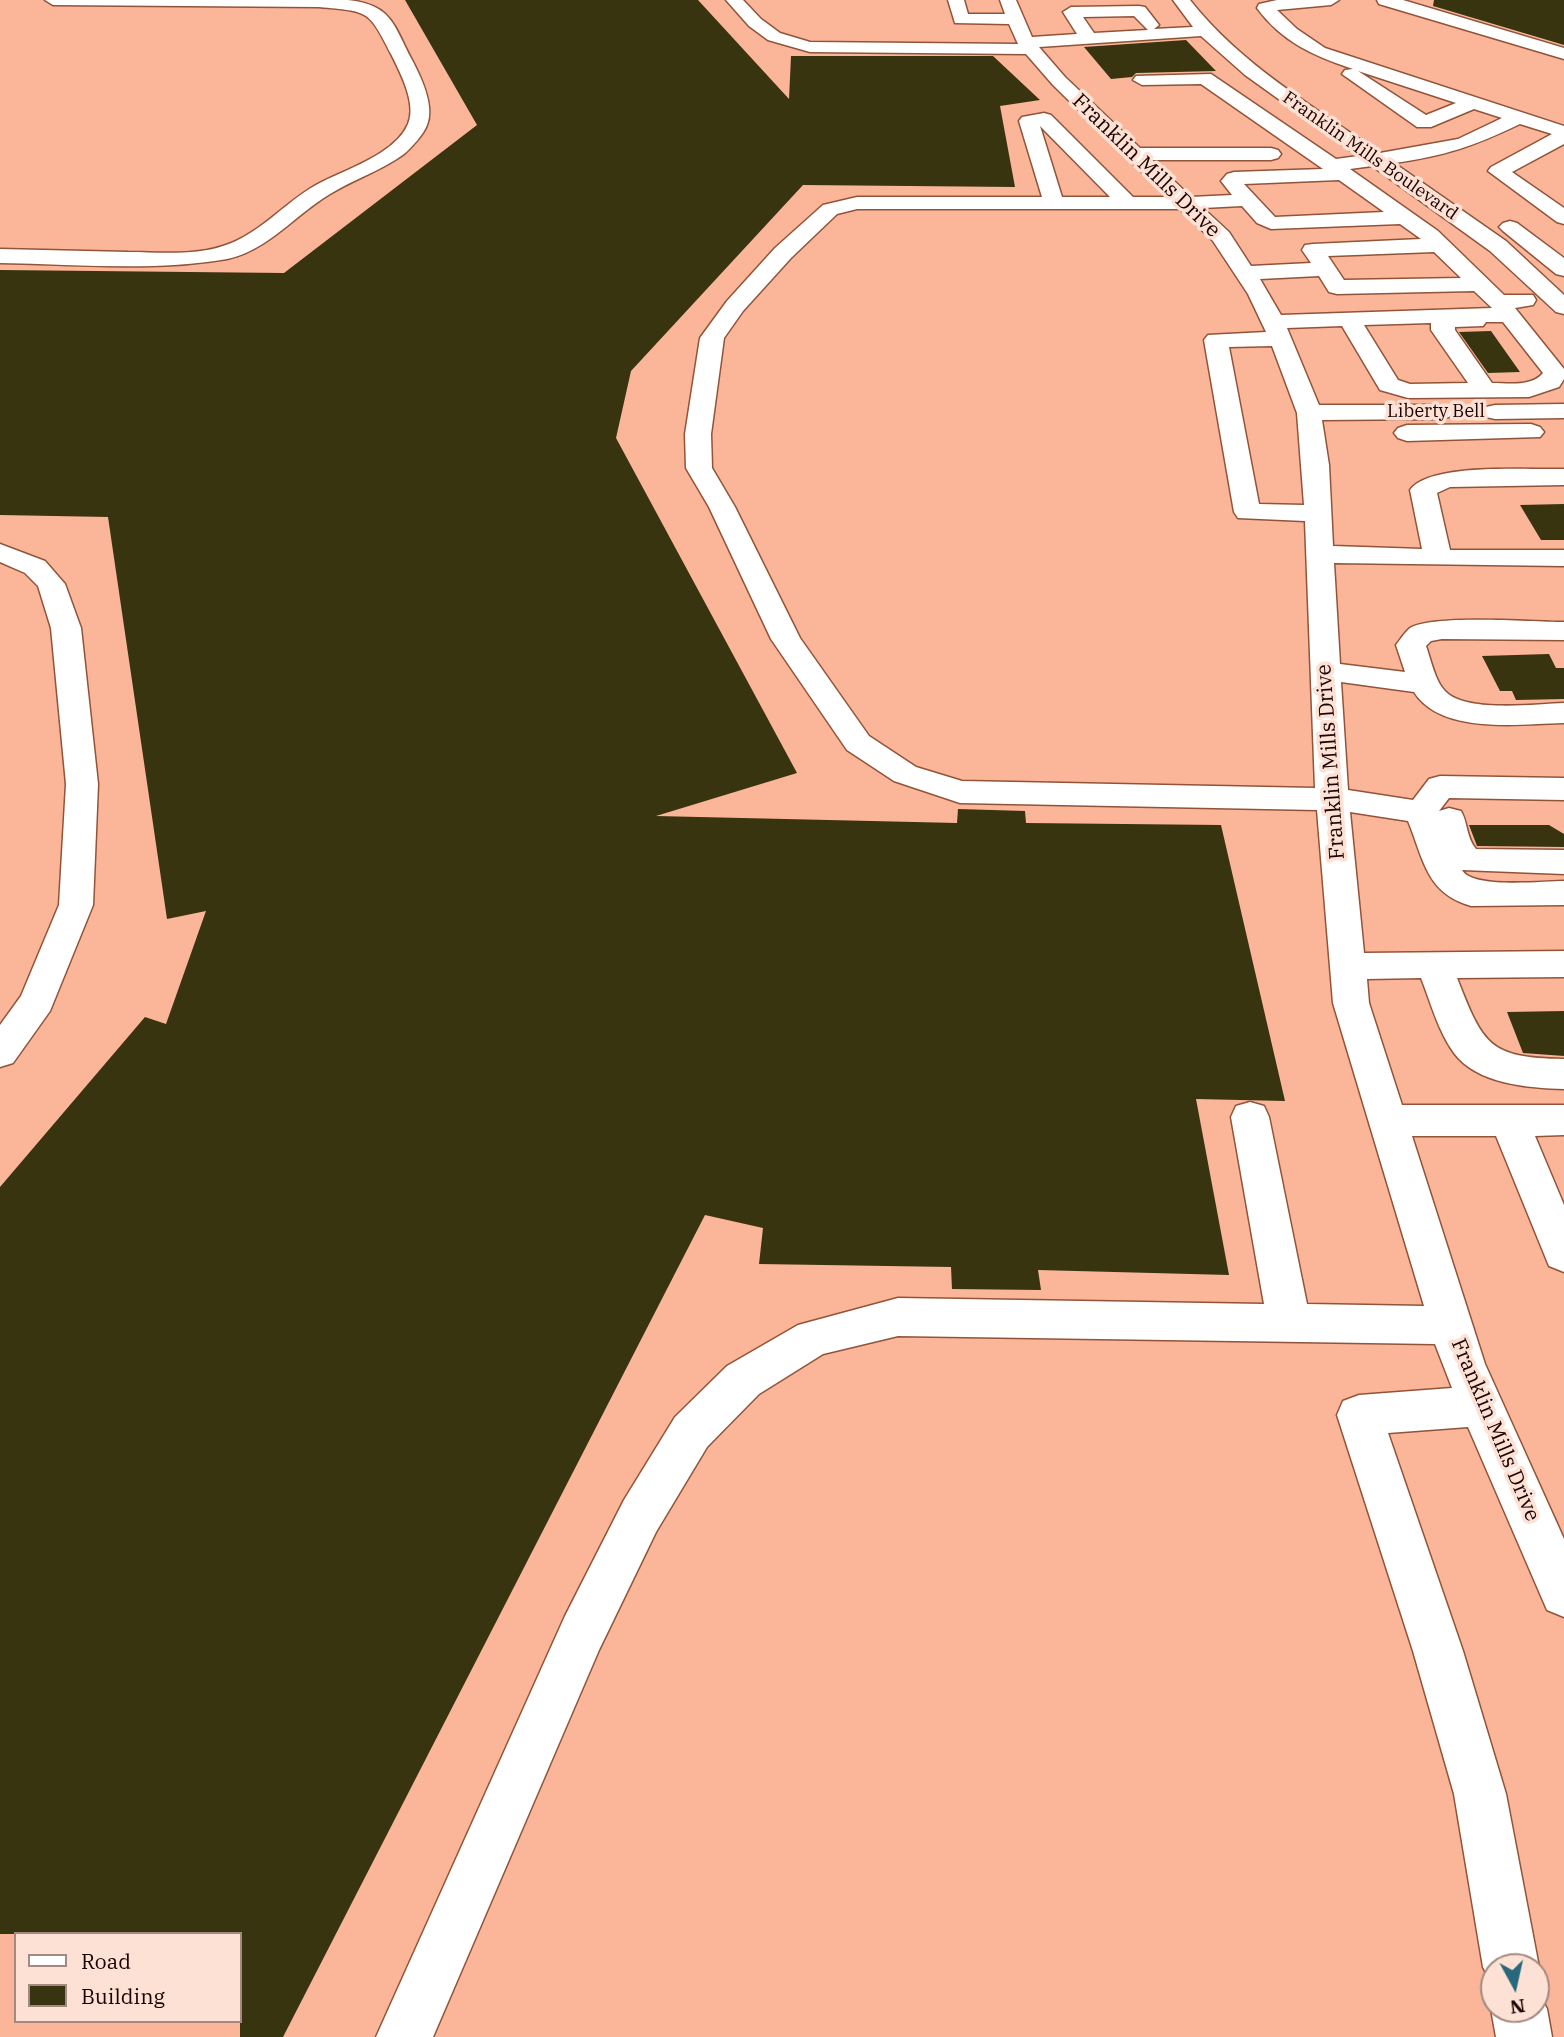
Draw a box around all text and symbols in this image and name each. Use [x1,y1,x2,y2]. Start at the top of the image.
street label: Franklin Mills Boulevard [1278,87,1462,225]
street label: Franklin Mills Drive [1067,89,1225,243]
street label: Liberty Bell [1387,401,1485,423]
street label: Franklin Mills Drive [1312,663,1350,861]
street label: Franklin Mills Drive [1445,1335,1545,1525]
legend [14,1932,242,2023]
text: Road [81,1947,131,1975]
north arrow [1480,1953,1550,2023]
text: Building [81,1982,165,2010]
text: N [1509,1994,1527,2020]

